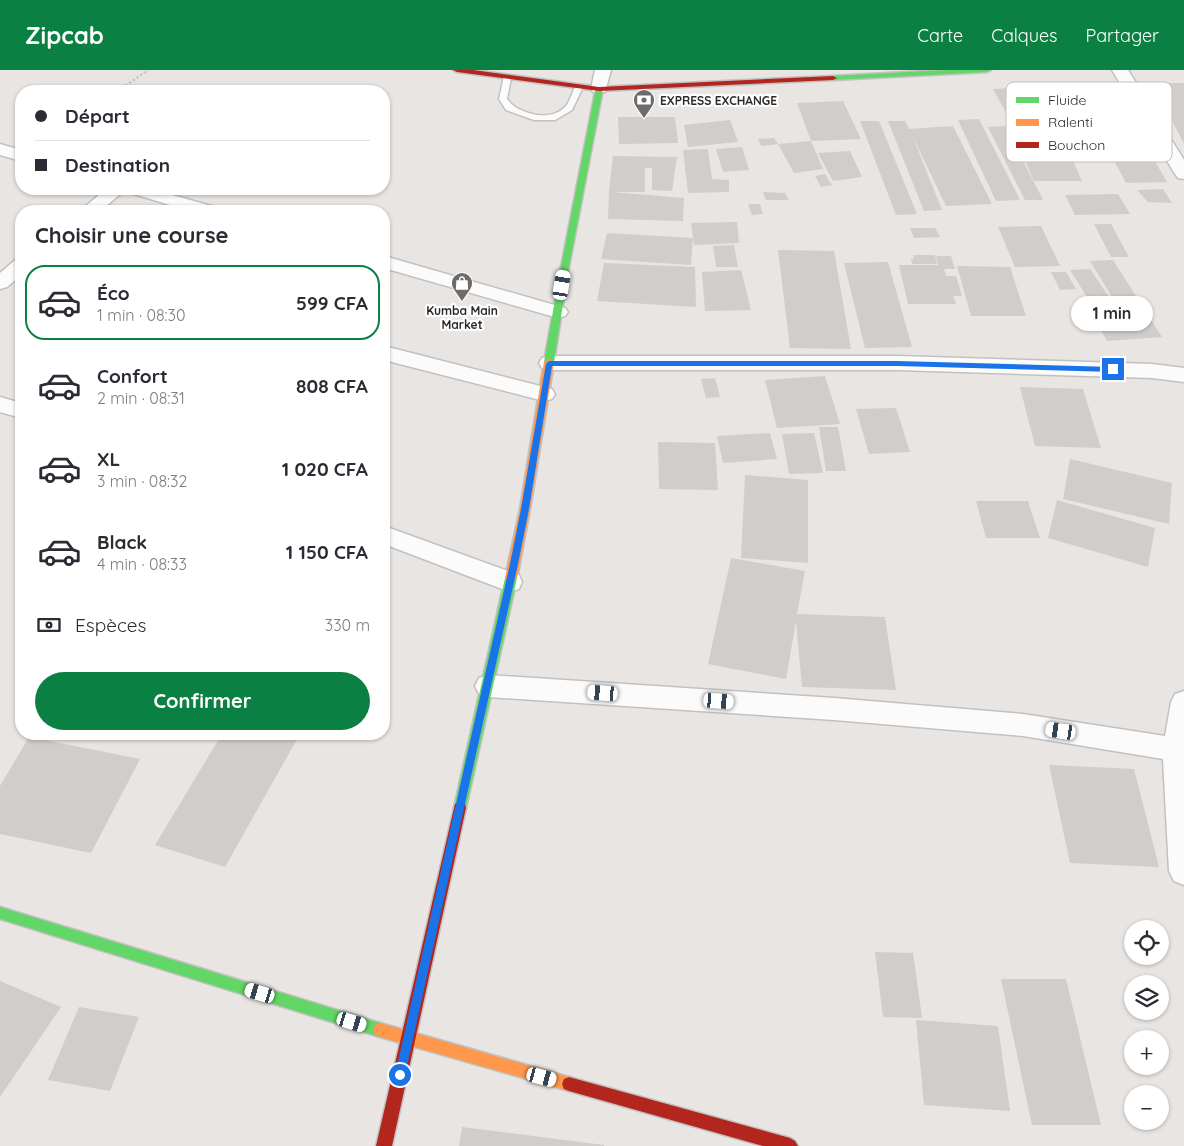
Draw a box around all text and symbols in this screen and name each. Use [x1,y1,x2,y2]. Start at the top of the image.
text: Zipcab [25,20,104,50]
text: Carte [917,24,963,47]
text: Calques [991,24,1058,47]
text: Partager [1086,24,1159,47]
legend [1006,82,1172,162]
bank icon: EXPRESS EXCHANGE [632,88,656,119]
text: Fluide [1048,91,1087,109]
place label: EXPRESS EXCHANGE [660,93,777,108]
text: Départ [65,104,130,128]
text: Ralenti [1048,113,1093,131]
text: Bouchon [1048,136,1105,154]
text: Destination [65,153,170,177]
text: Choisir une course [35,221,229,249]
car [552,269,571,301]
shop icon: Kumba Main Market [450,271,474,302]
icon: car [37,280,82,325]
text: Éco [97,281,130,305]
text: 599 CFA [296,291,368,315]
callout: 1 min [1072,296,1154,332]
place label: Kumba Main Market [426,303,498,332]
text: 1 min [1093,303,1131,323]
text: 1 min · 08:30 [97,305,185,325]
route end [1102,358,1124,380]
icon: car [37,363,82,408]
text: Confort [97,364,168,388]
text: 808 CFA [296,374,368,398]
text: 2 min · 08:31 [97,388,185,408]
icon: car [37,446,82,491]
text: XL [97,447,120,471]
text: 1 020 CFA [282,457,368,481]
text: 3 min · 08:32 [97,471,187,491]
icon: car [37,529,82,574]
text: Black [97,530,147,554]
text: 1 150 CFA [286,540,368,564]
text: 4 min · 08:33 [97,554,187,574]
icon: cash [35,611,63,639]
text: Espèces [75,613,146,637]
text: 330 m [325,615,370,635]
button: Confirmer [35,672,370,730]
car [587,684,618,702]
car [703,692,734,710]
car [1045,721,1076,741]
map controls [1124,920,1169,1130]
button: locate [1124,920,1169,965]
button: layers [1124,975,1169,1020]
car [243,981,276,1005]
car [335,1010,368,1034]
button: + [1124,1030,1169,1075]
route start [389,1064,411,1086]
car [525,1066,558,1088]
button: − [1124,1085,1169,1130]

